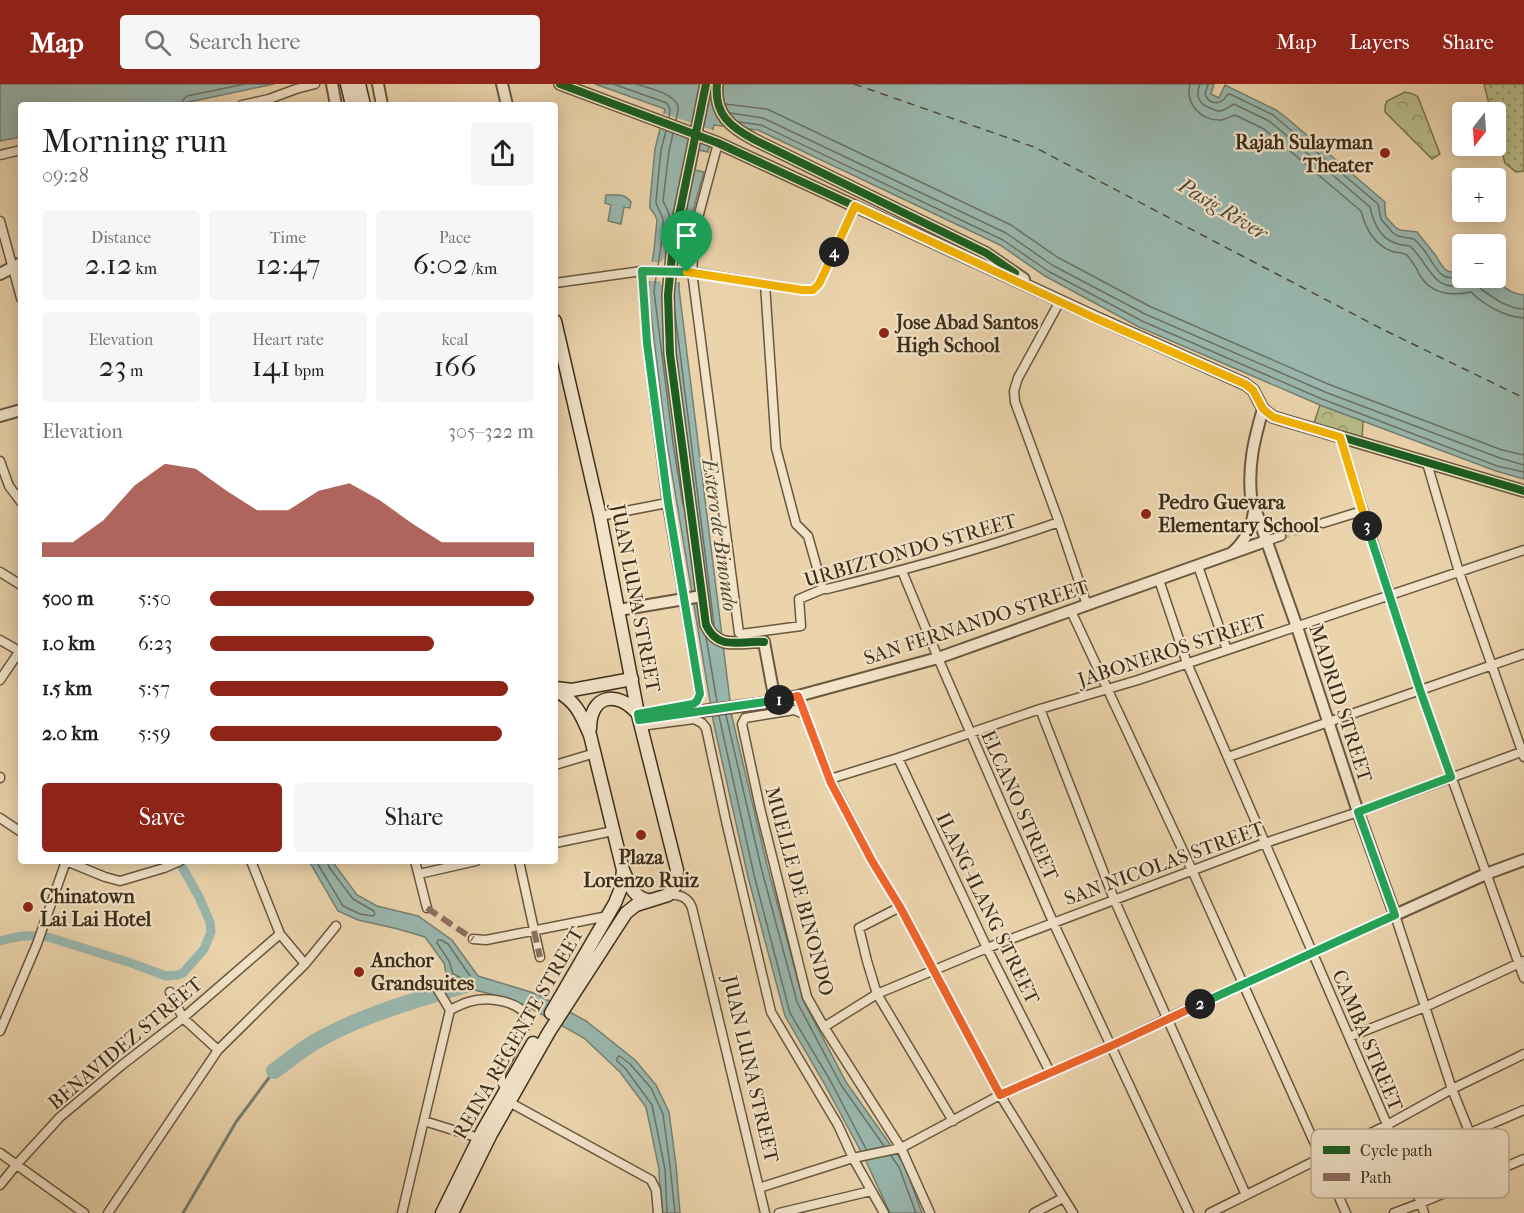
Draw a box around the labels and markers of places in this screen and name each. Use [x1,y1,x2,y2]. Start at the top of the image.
place label: Rajah Sulayman Theater [1235,131,1373,177]
marker: Rajah Sulayman Theater [1378,146,1392,160]
pin [661,210,712,272]
pin: 4 [819,237,849,267]
place label: Jose Abad Santos High School [894,311,1039,357]
marker: Jose Abad Santos High School [877,326,891,340]
place label: Pedro Guevara Elementary School [1158,491,1320,537]
marker: Pedro Guevara Elementary School [1139,507,1153,521]
pin: 3 [1352,511,1382,541]
pin: 1 [764,685,794,715]
marker: Plaza Lorenzo Ruiz [634,828,648,842]
place label: Plaza Lorenzo Ruiz [583,846,699,892]
place label: Chinatown Lai Lai Hotel [40,885,152,931]
marker: Chinatown Lai Lai Hotel [21,900,35,914]
place label: Anchor Grandsuites [369,949,475,995]
marker: Anchor Grandsuites [352,965,366,979]
pin: 2 [1185,989,1215,1019]

